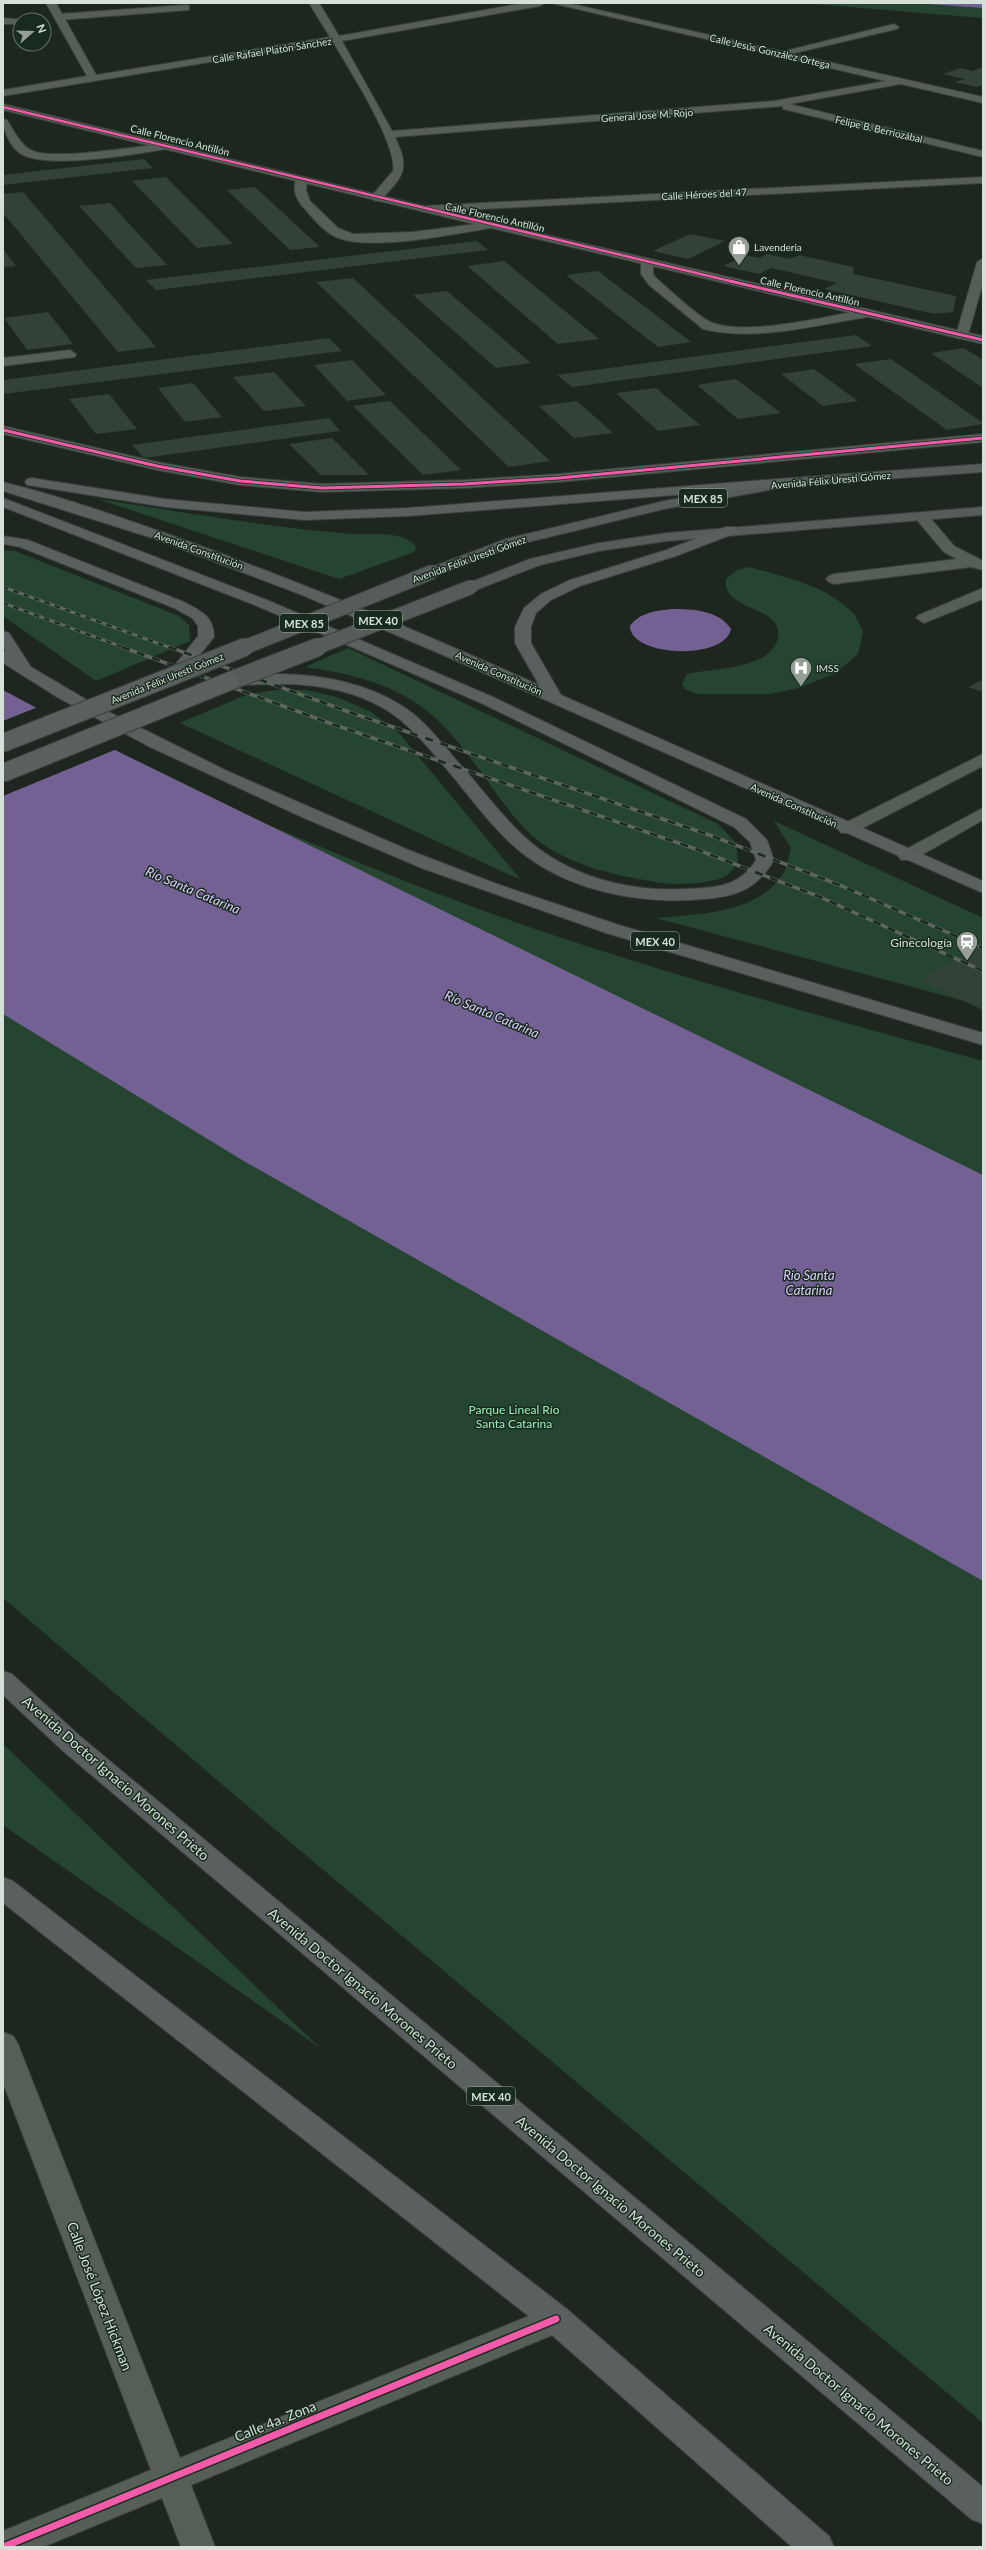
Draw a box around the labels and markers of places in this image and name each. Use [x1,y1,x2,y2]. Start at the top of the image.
shop icon: Lavenderia [726,234,752,267]
place label: Lavenderia [754,241,802,253]
hospital icon: IMSS [788,655,814,688]
place label: IMSS [816,662,839,674]
station icon: Ginecología [954,929,980,962]
place label: Ginecología [890,935,952,950]

